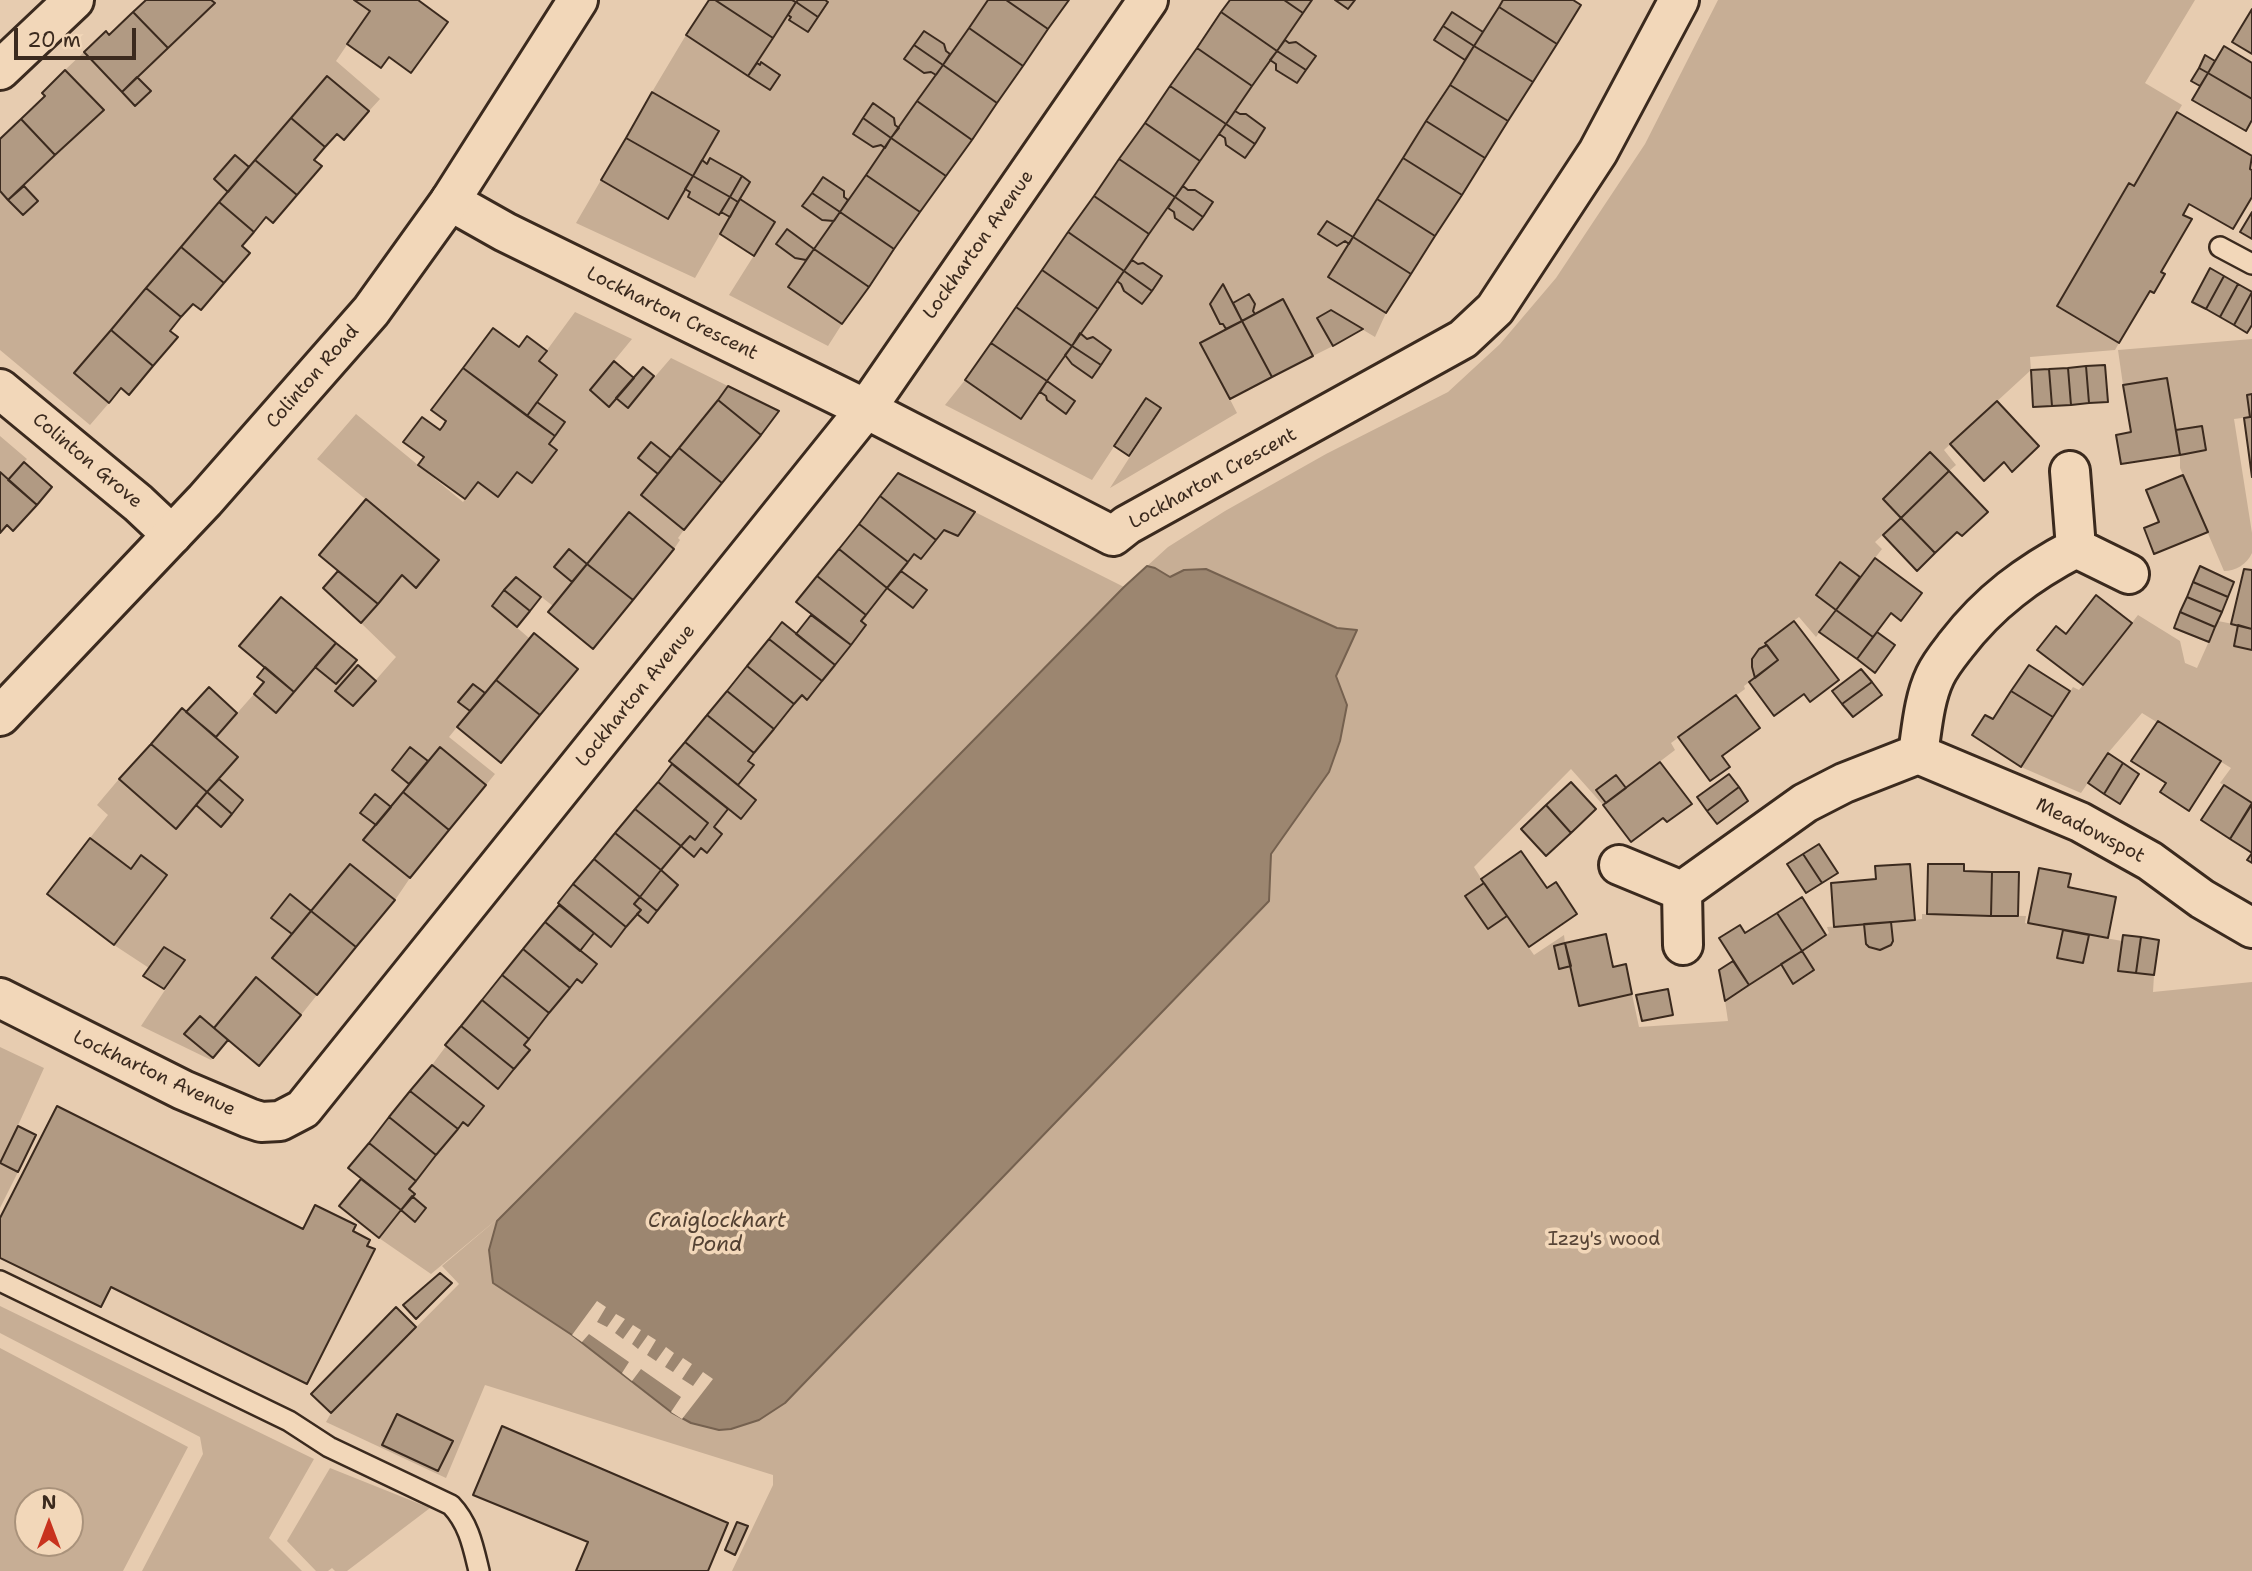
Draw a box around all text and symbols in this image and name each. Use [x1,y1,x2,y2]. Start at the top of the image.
scale bar [18,14,140,58]
text: 20 m [27,26,81,54]
street label: Lockharton Avenue [919,166,1039,324]
street label: Lockharton Crescent [582,263,762,365]
street label: Colinton Road [262,321,364,433]
street label: Colinton Grove [27,408,147,514]
street label: Lockharton Crescent [1125,423,1301,535]
street label: Lockharton Avenue [571,620,701,772]
street label: Meadowspot [2032,794,2148,868]
street label: Lockharton Avenue [69,1026,239,1122]
water label: Craiglockhart Pond [648,1209,786,1259]
park label: Izzy's wood [1548,1229,1660,1251]
north arrow [14,1487,84,1557]
text: N [41,1490,57,1515]

